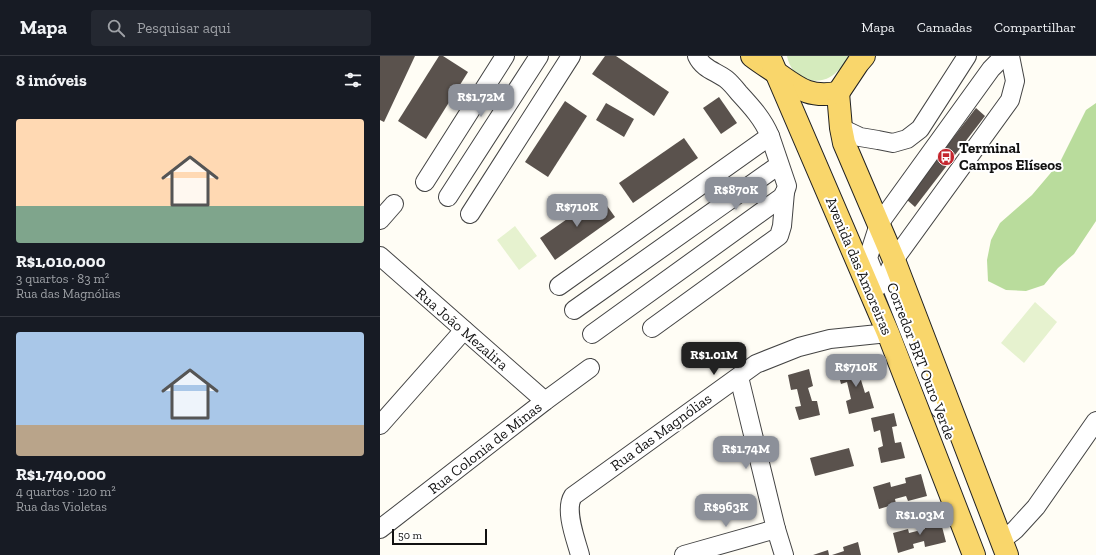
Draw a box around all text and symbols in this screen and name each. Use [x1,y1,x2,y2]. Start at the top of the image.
search box [91,10,371,46]
text: Mapa [20,16,67,39]
icon: search [105,17,127,39]
text: Pesquisar aqui [137,19,231,37]
text: Mapa [861,19,895,36]
text: Camadas [917,19,972,36]
text: Compartilhar [994,19,1076,36]
icon: filters [342,69,364,91]
text: 8 imóveis [16,70,87,90]
pin: R$1.72M [444,84,518,118]
text: R$1.72M [457,89,505,104]
place label: Terminal Campos Elíseos [959,139,1062,174]
icon: home [154,145,226,217]
bus stop icon: Terminal Campos Elíseos [936,147,956,167]
pin: R$870K [703,177,769,211]
text: R$870K [714,182,758,197]
pin: R$710K [544,194,610,228]
street label: Avenida das Amoreiras [822,194,896,338]
text: R$710K [556,199,598,214]
text: R$1,010,000 [16,251,105,271]
text: 3 quartos · 83 m² [16,271,109,286]
street label: Corredor BRT Ouro Verde [883,280,959,442]
street label: Rua João Mezalira [412,284,512,374]
text: Rua das Magnólias [16,286,121,301]
pin: R$1.01M [677,342,751,376]
text: R$1.01M [690,347,738,362]
pin: R$710K [823,354,889,388]
icon: home [154,358,226,430]
text: R$710K [835,359,877,374]
street label: Rua das Magnólias [607,389,715,475]
street label: Rua Colonia de Minas [425,398,545,498]
pin: R$1.74M [709,436,783,470]
text: R$1.74M [722,441,770,456]
text: R$1,740,000 [16,464,106,484]
text: 4 quartos · 120 m² [16,484,116,499]
pin: R$963K [693,494,759,528]
text: Rua das Violetas [16,499,107,514]
text: R$963K [704,499,748,514]
pin: R$1.03M [883,502,957,536]
text: R$1.03M [895,507,945,522]
scale bar [392,527,487,546]
text: 50 m [398,529,422,542]

